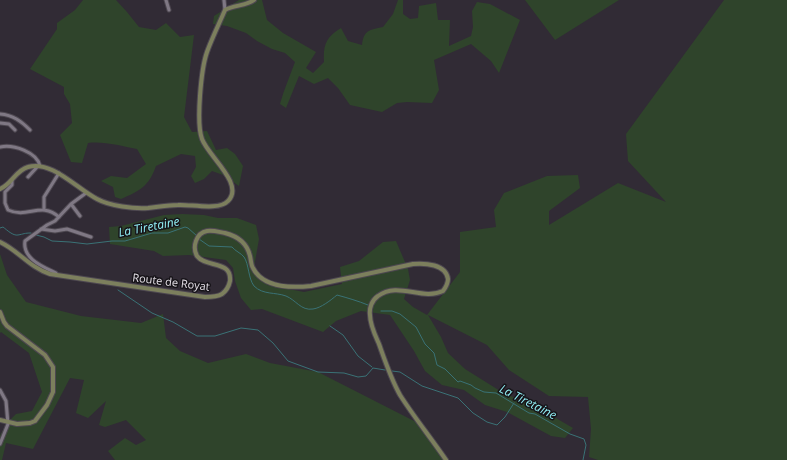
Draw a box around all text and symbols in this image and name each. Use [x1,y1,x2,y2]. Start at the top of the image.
water label: La Tiretaine [117,212,181,241]
street label: Route de Royat [132,269,211,294]
water label: La Tiretaine [497,380,560,423]

